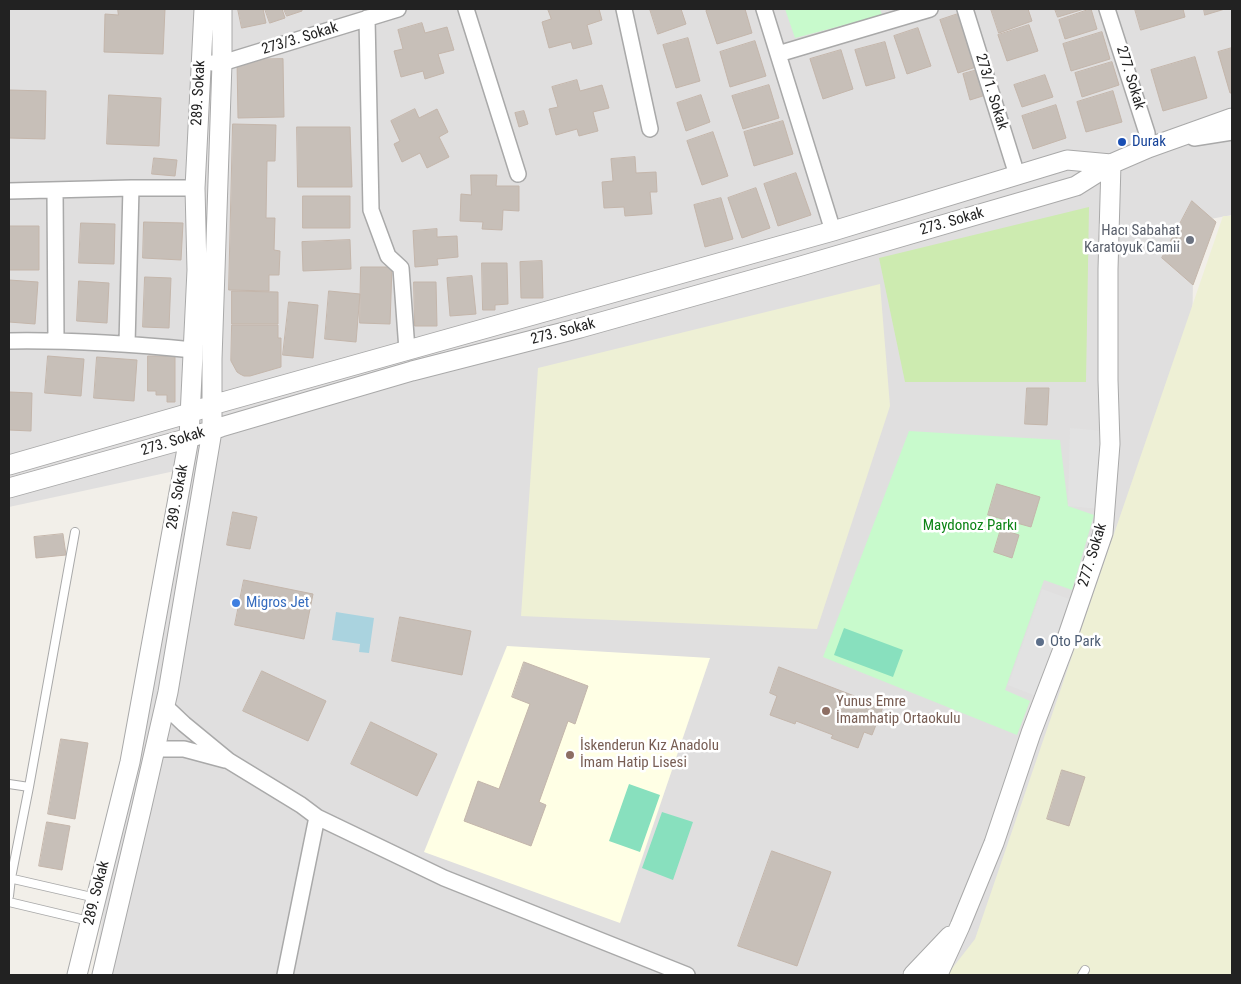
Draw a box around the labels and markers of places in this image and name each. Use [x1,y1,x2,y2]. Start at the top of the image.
place label: Durak [1132,133,1166,151]
marker: Durak [1116,136,1128,148]
place label: Hacı Sabahat Karatoyuk Camii [1084,222,1180,257]
marker: Hacı Sabahat Karatoyuk Camii [1184,234,1196,246]
place label: Migros Jet [246,594,309,612]
marker: Migros Jet [230,597,242,609]
place label: Oto Park [1050,633,1101,651]
marker: Oto Park [1034,636,1046,648]
place label: Yunus Emre İmamhatip Ortaokulu [836,693,960,728]
marker: Yunus Emre İmamhatip Ortaokulu [820,705,832,717]
place label: İskenderun Kız Anadolu İmam Hatip Lisesi [580,737,719,772]
marker: İskenderun Kız Anadolu İmam Hatip Lisesi [564,749,576,761]

